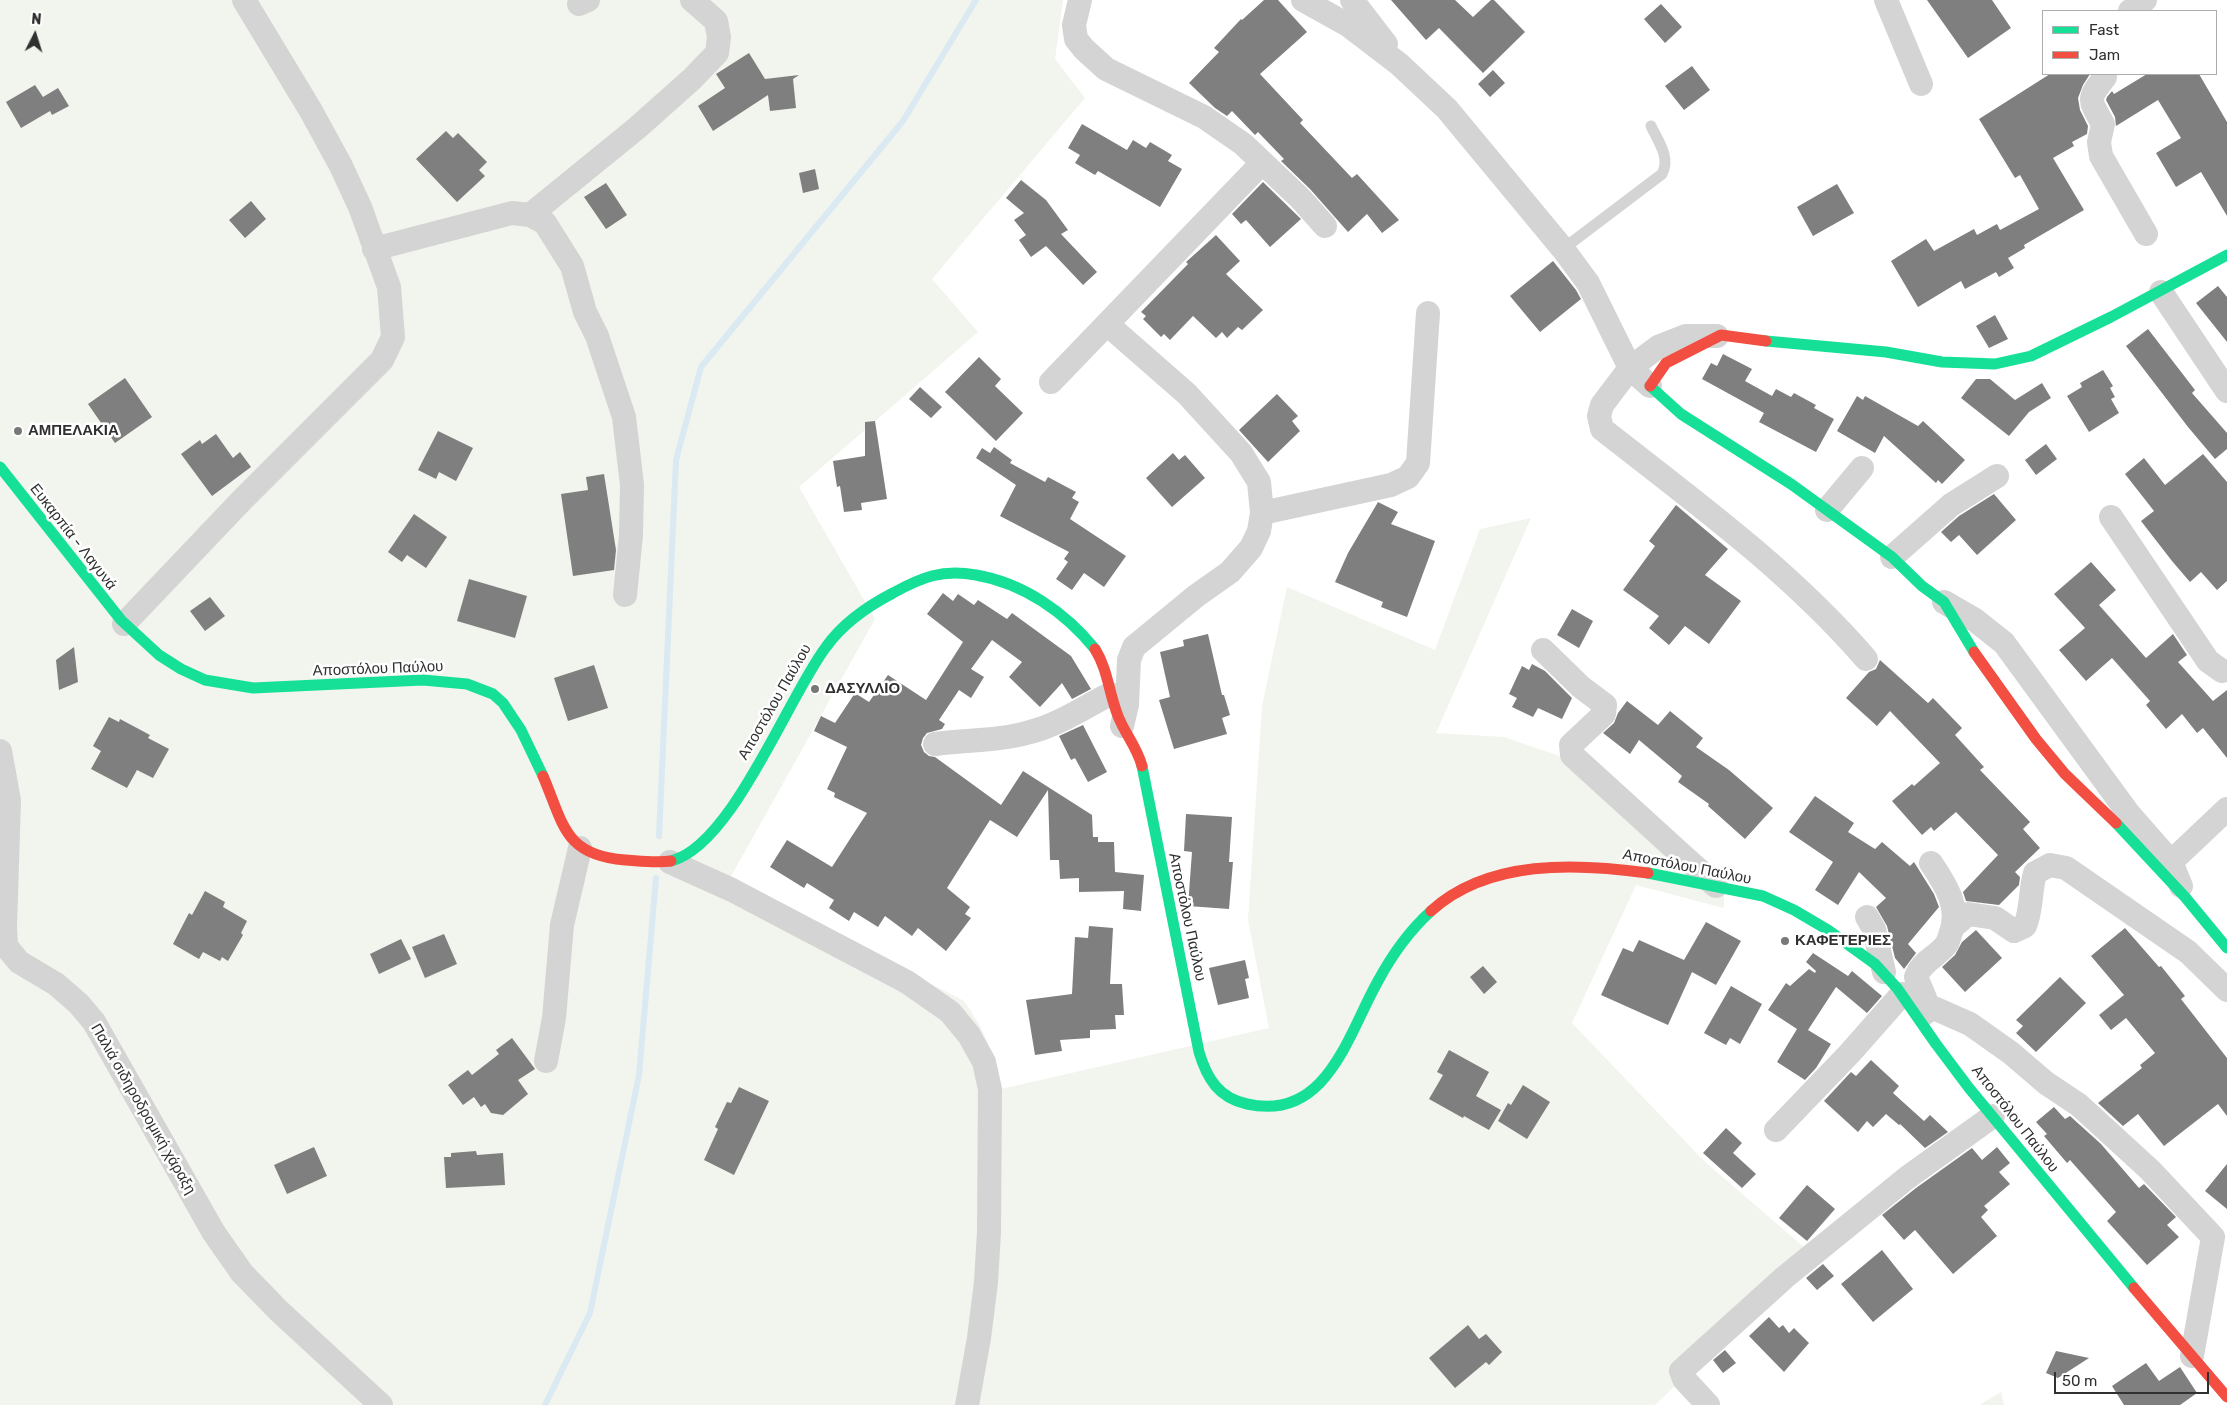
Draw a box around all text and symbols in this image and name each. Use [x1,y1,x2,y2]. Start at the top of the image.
north arrow [10,10,60,60]
legend [2042,10,2217,75]
text: N [31,11,42,28]
text: Fast [2089,21,2119,39]
text: Jam [2089,46,2120,64]
place label: ΑΜΠΕΛΑΚΙΑ [28,422,119,440]
marker: ΑΜΠΕΛΑΚΙΑ [12,425,24,437]
street label: Ευκαρπία - Λαγυνά [26,480,120,594]
street label: Αποστόλου Παύλου [735,641,815,763]
street label: Αποστόλου Παύλου [312,658,444,680]
place label: ΔΑΣΥΛΛΙΟ [825,680,900,698]
marker: ΔΑΣΥΛΛΙΟ [809,683,821,695]
street label: Αποστόλου Παύλου [1621,846,1753,888]
street label: Αποστόλου Παύλου [1165,851,1209,983]
place label: ΚΑΦΕΤΕΡΙΕΣ [1795,932,1891,950]
marker: ΚΑΦΕΤΕΡΙΕΣ [1779,935,1791,947]
street label: Παλιά σιδηροδρομική χάραξη [87,1021,199,1197]
street label: Αποστόλου Παύλου [1968,1062,2062,1176]
scale bar [2057,1362,2212,1394]
text: 50 m [2062,1372,2097,1390]

